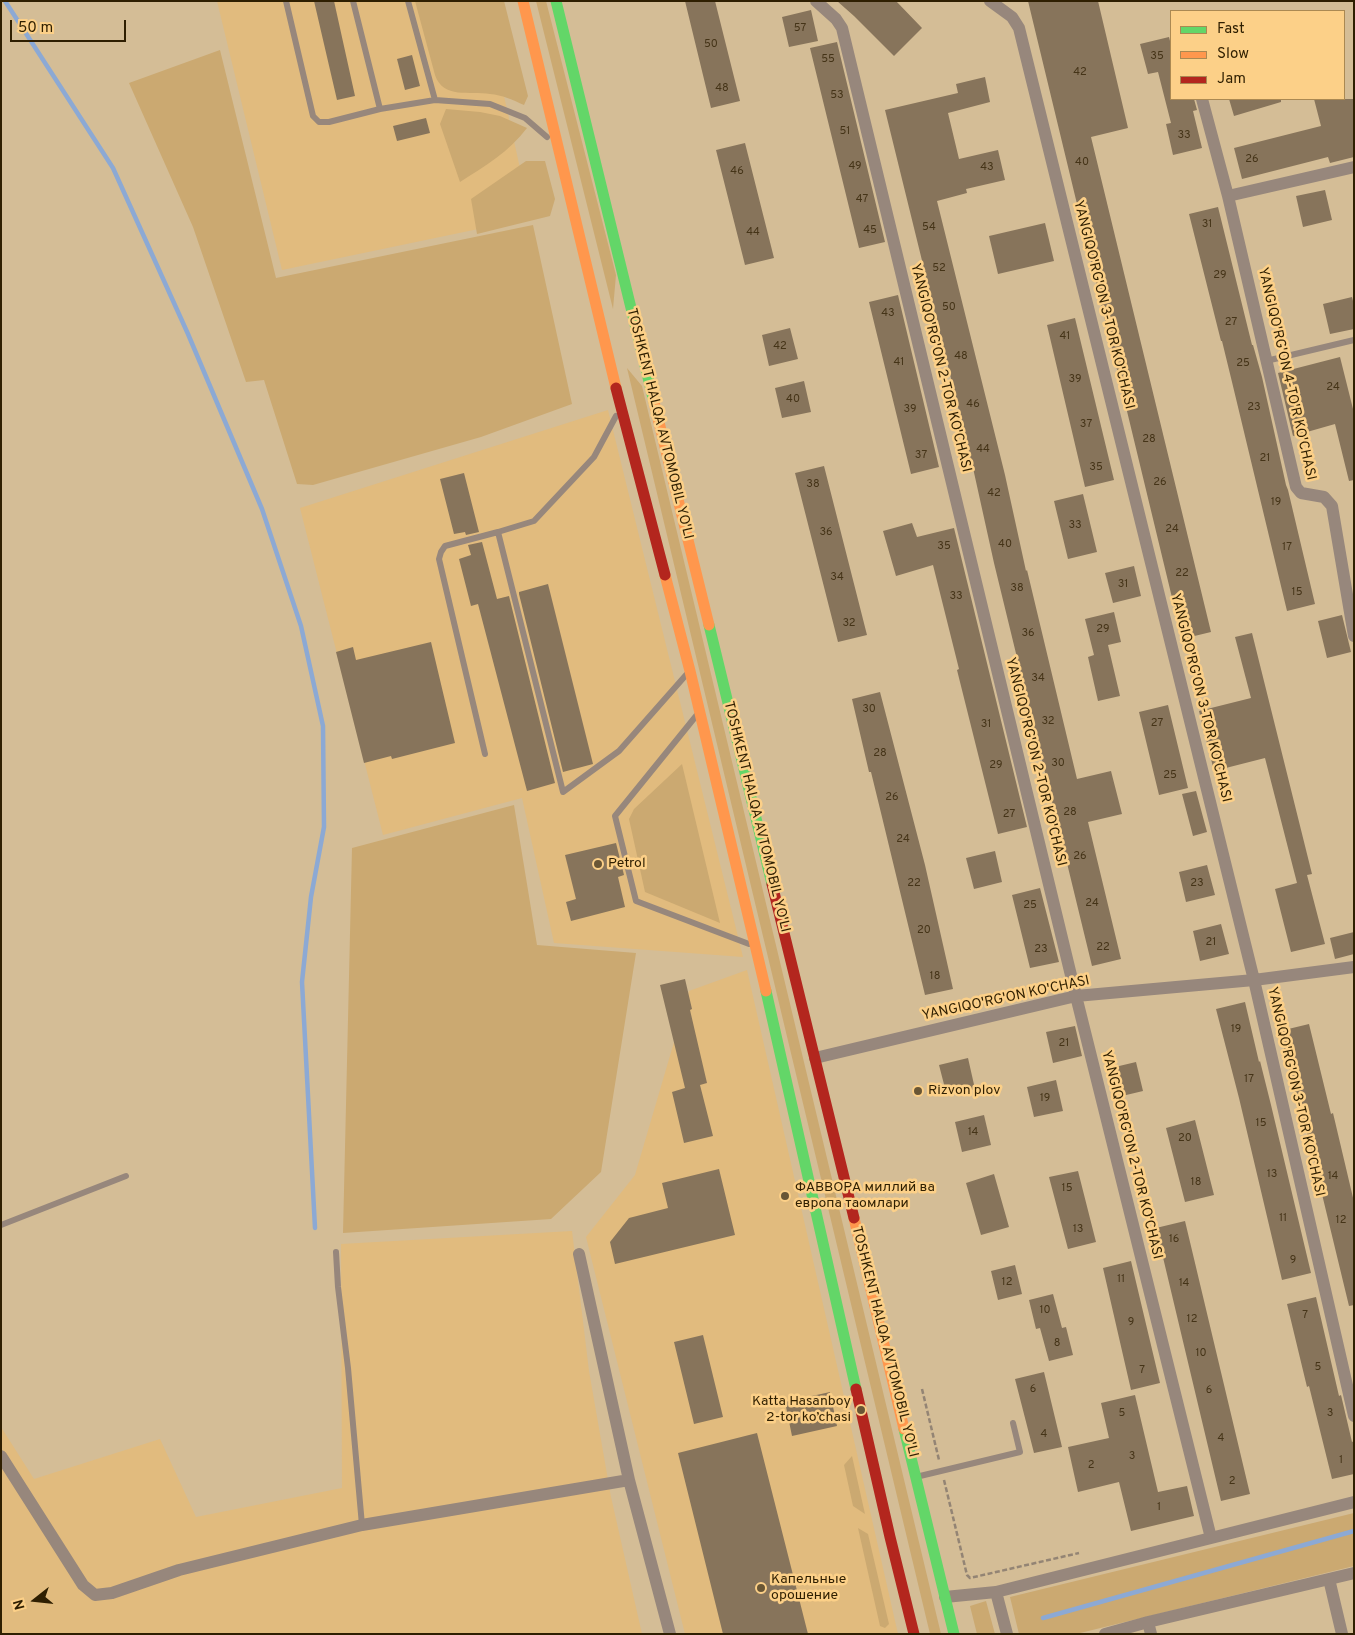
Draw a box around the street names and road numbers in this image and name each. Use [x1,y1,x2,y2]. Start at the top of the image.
street label: YANGIQO'RG'ON 3-TOR KO'CHASI [1069,199,1137,411]
street label: YANGIQO'RG'ON 2-TOR KO'CHASI [906,262,974,474]
street label: YANGIQO'RG'ON 4-TO'R KO'CHASI [1253,266,1319,482]
street label: TOSHKENT HALQA AVTOMOBIL YO'LI [622,307,696,541]
street label: YANGIQO'RG'ON 3-TOR KO'CHASI [1166,592,1234,804]
street label: YANGIQO'RG'ON 2-TOR KO'CHASI [1001,656,1069,868]
street label: TOSHKENT HALQA AVTOMOBIL YO'LI [719,700,793,934]
street label: YANGIQO'RG'ON KO'CHASI [921,973,1091,1025]
street label: YANGIQO'RG'ON 3-TOR KO'CHASI [1263,986,1327,1198]
street label: YANGIQO'RG'ON 2-TOR KO'CHASI [1097,1049,1165,1261]
street label: TOSHKENT HALQA AVTOMOBIL YO'LI [847,1225,921,1459]

